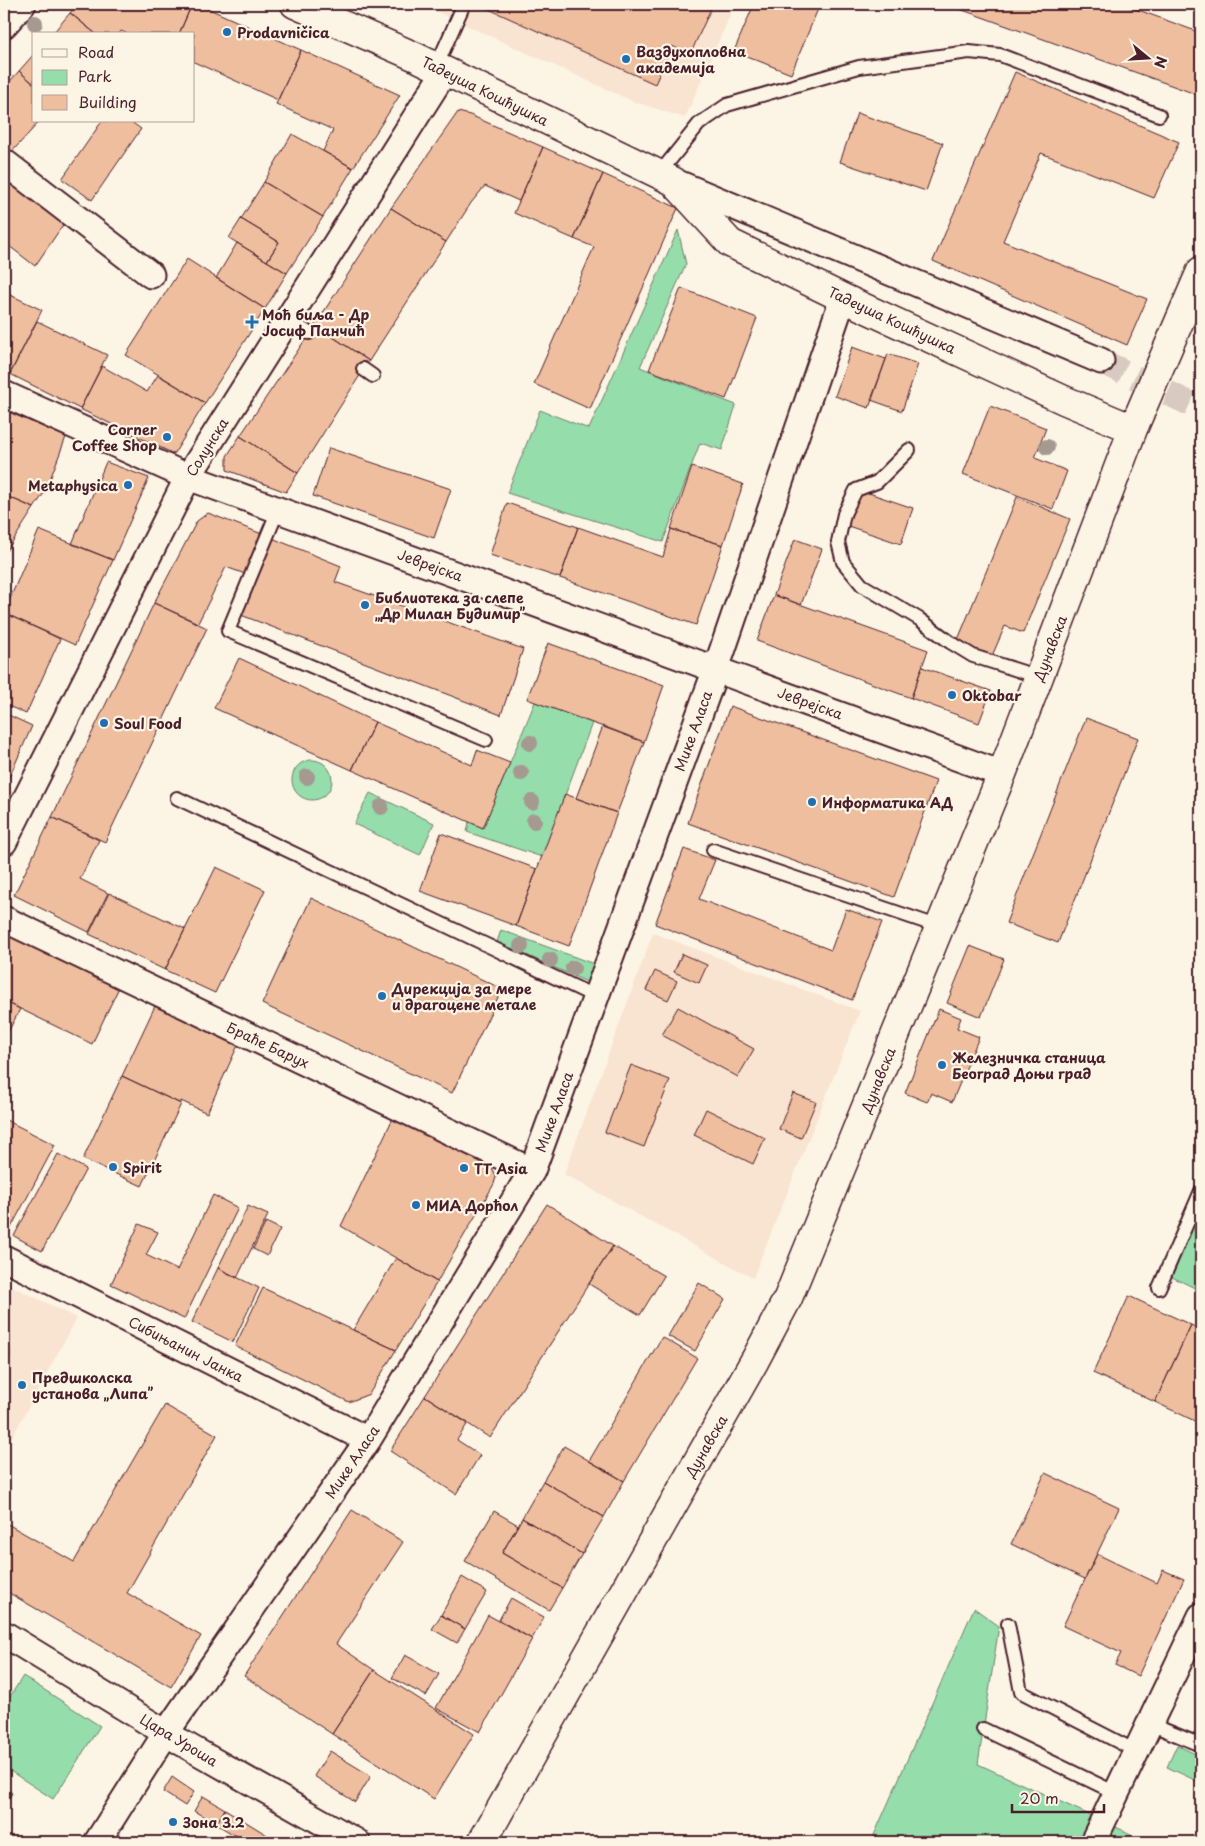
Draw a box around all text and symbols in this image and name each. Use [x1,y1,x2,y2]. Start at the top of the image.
place label: Prodavničica [237,22,330,43]
marker: Prodavničica [221,26,233,38]
legend [32,32,195,122]
north arrow [1122,32,1172,82]
text: Road [78,40,114,63]
place label: Ваздухопловна академија [636,41,747,78]
street label: Тадеуша Кошћушка [418,51,552,131]
marker: Ваздухопловна академија [620,53,632,65]
text: N [1149,54,1173,71]
text: Park [78,64,112,87]
text: Building [78,90,137,113]
street label: Тадеуша Кошћушка [825,281,960,359]
place label: Моћ биља - Др Јосиф Панчић [262,304,369,341]
marker: Моћ биља - Др Јосиф Панчић [246,316,258,328]
street label: Солунска [181,413,234,480]
place label: Corner Coffee Shop [72,419,158,456]
marker: Corner Coffee Shop [161,431,173,443]
place label: Metaphysica [28,475,118,496]
marker: Metaphysica [122,479,134,491]
street label: Јеврејска [394,543,466,587]
place label: Библиотека за слепе „Др Милан Будимир” [375,587,526,624]
marker: Библиотека за слепе „Др Милан Будимир” [359,599,371,611]
street label: Дунавска [1027,612,1072,685]
street label: Јеврејска [774,681,846,725]
place label: Oktobar [962,685,1022,706]
street label: Мике Аласа [669,688,717,774]
marker: Oktobar [946,689,958,701]
place label: Soul Food [114,713,182,734]
marker: Soul Food [98,717,110,729]
place label: Информатика АД [822,792,954,813]
marker: Информатика АД [806,796,818,808]
place label: Дирекција за мере и драгоцене метале [391,978,537,1015]
marker: Дирекција за мере и драгоцене метале [376,990,388,1002]
street label: Браће Барух [223,1017,313,1073]
street label: Дунавска [855,1044,901,1117]
place label: Железничка станица Београд Доњи град [952,1047,1106,1084]
marker: Железничка станица Београд Доњи град [936,1059,948,1071]
street label: Мике Аласа [530,1069,578,1155]
place label: Spirit [123,1157,162,1178]
place label: TT Asia [474,1158,528,1179]
marker: Spirit [107,1161,119,1173]
marker: TT Asia [458,1162,470,1174]
place label: МИА Дорћол [426,1195,519,1216]
marker: МИА Дорћол [410,1199,422,1211]
street label: Сибињанин Јанка [125,1311,247,1387]
place label: Предшколска установа „Липа” [32,1367,153,1404]
marker: Предшколска установа „Липа” [16,1379,28,1391]
street label: Дунавска [679,1411,732,1482]
street label: Мике Аласа [320,1421,384,1503]
street label: Цара Уроша [136,1708,222,1772]
scale bar [1012,1781,1105,1813]
text: 20 m [1020,1786,1059,1809]
place label: Зона 3.2 [182,1812,245,1833]
marker: Зона 3.2 [167,1816,179,1828]

